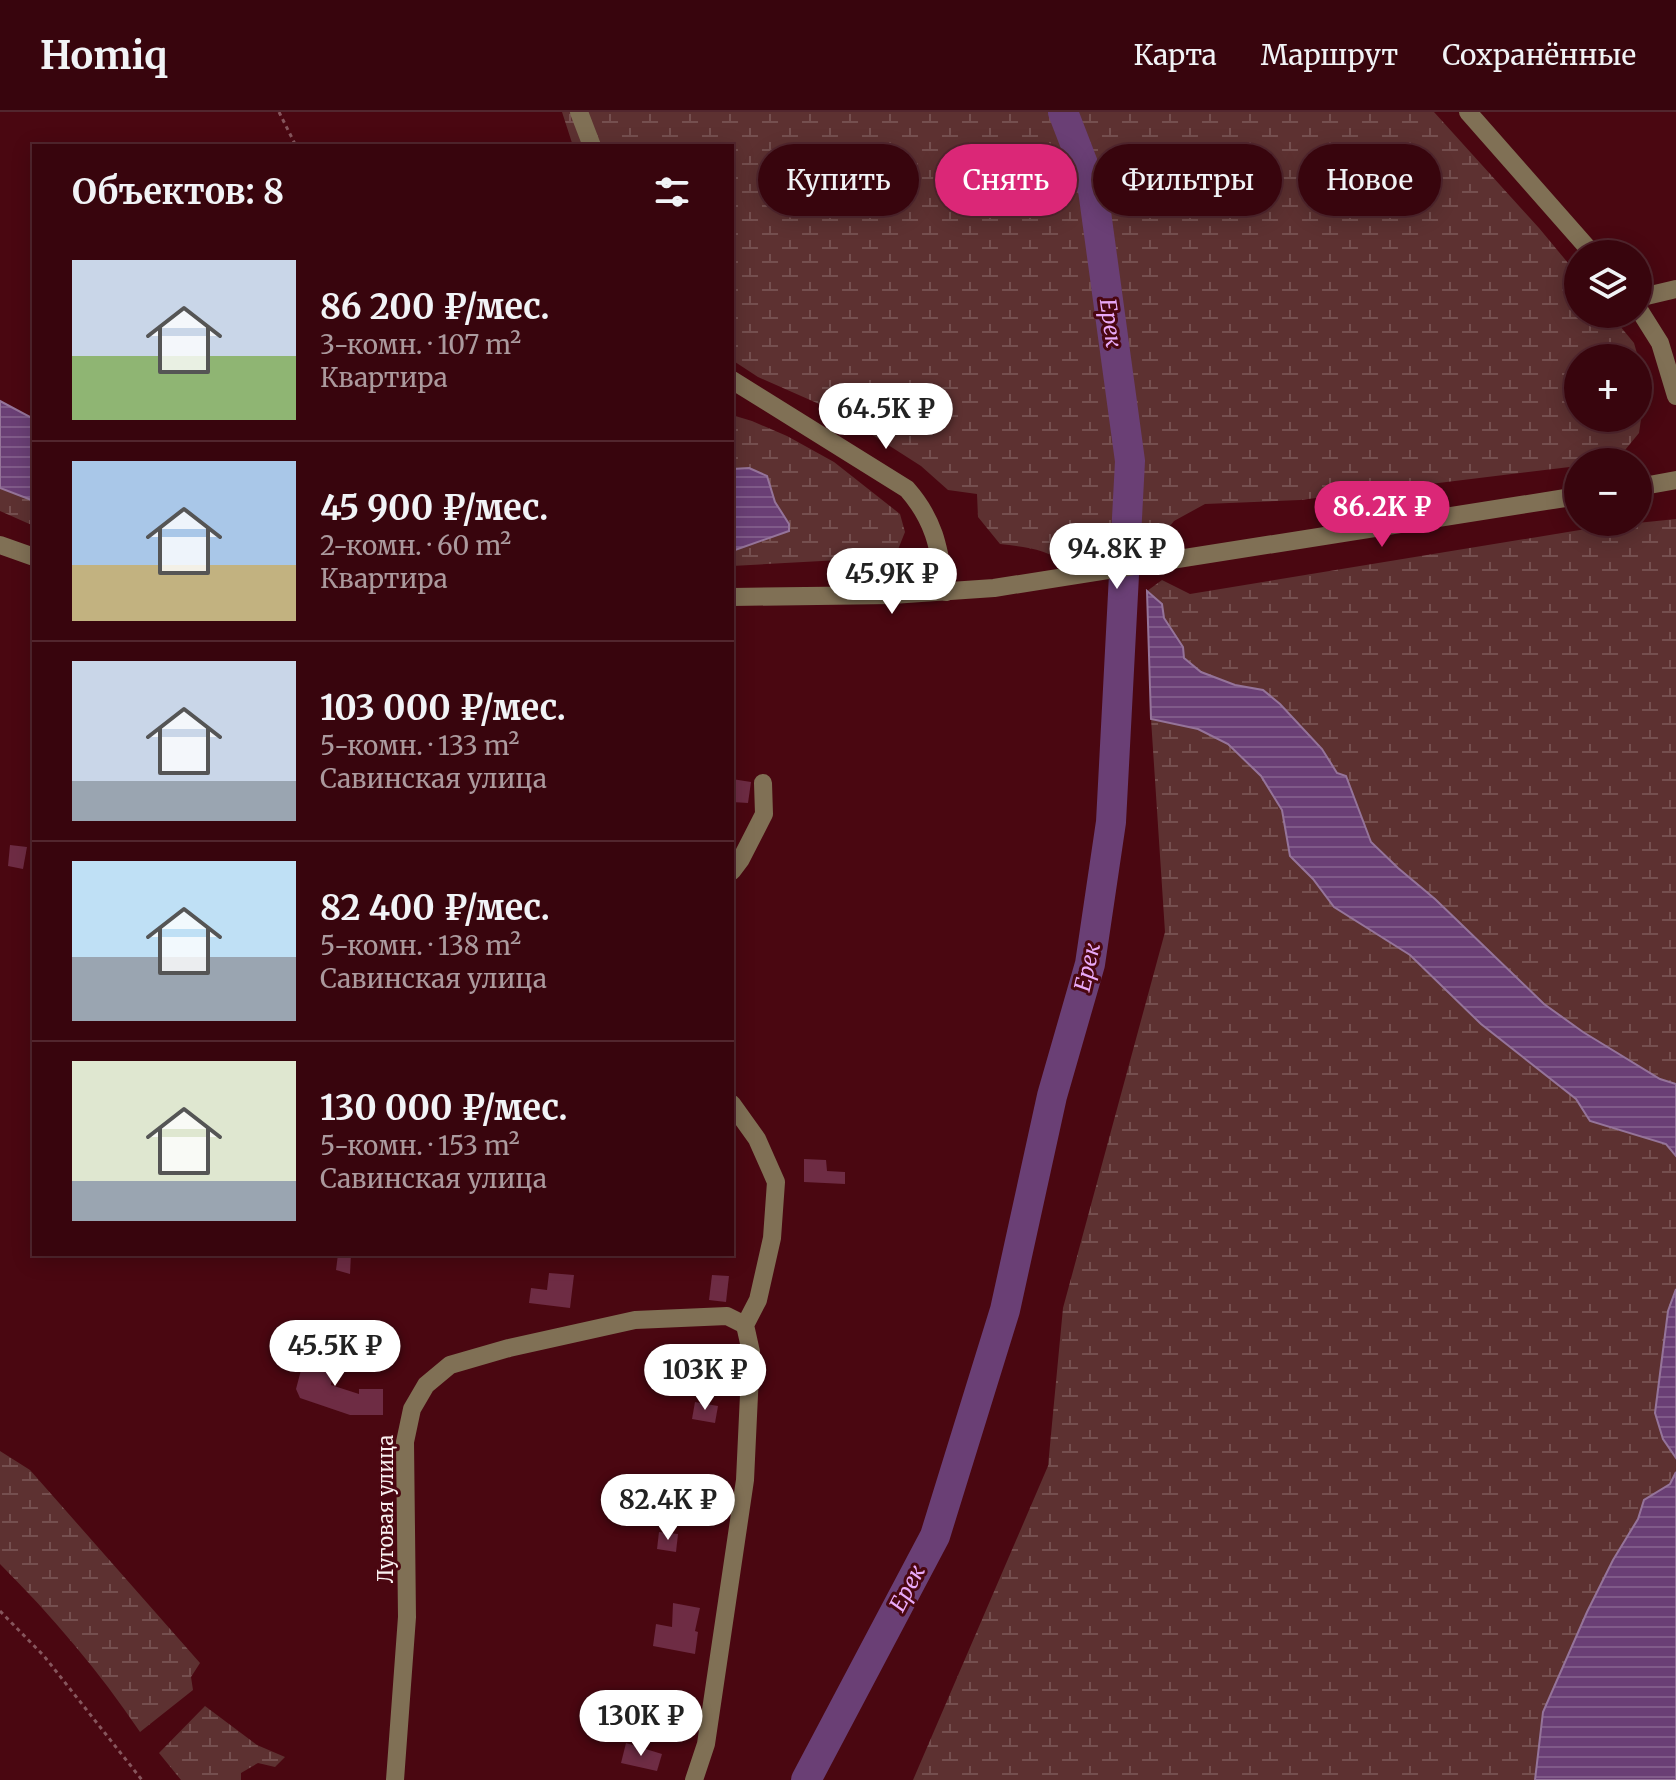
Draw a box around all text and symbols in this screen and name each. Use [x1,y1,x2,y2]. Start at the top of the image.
text: Homiq [40,32,167,79]
text: Карта [1133,37,1217,73]
text: Маршрут [1261,37,1398,73]
text: Сохранённые [1442,37,1636,73]
chip: Купить [758,144,919,216]
chip: Снять [935,144,1077,216]
chip: Фильтры [1093,144,1282,216]
chip: Новое [1298,144,1441,216]
icon: filters [650,170,694,214]
text: Объектов: 8 [72,171,284,213]
map controls [1564,240,1652,536]
button: layers [1564,240,1652,328]
text: 86 200 ₽/мес. [320,286,550,328]
icon: home [136,292,232,388]
water label: Ерек [1094,297,1128,349]
text: 3-комн. · 107 m² [320,328,521,361]
button: + [1564,344,1652,432]
text: Квартира [320,361,448,394]
pin: 64.5K ₽ [812,383,960,451]
text: 64.5K ₽ [837,392,935,425]
button: − [1564,448,1652,536]
pin: 86.2K ₽ [1308,481,1456,549]
text: 45 900 ₽/мес. [320,487,548,529]
text: 86.2K ₽ [1333,490,1431,523]
icon: home [136,493,232,589]
pin: 94.8K ₽ [1043,523,1191,591]
text: 2-комн. · 60 m² [320,529,511,562]
text: 94.8K ₽ [1068,532,1167,565]
pin: 45.9K ₽ [818,548,966,616]
text: 45.9K ₽ [845,557,939,590]
text: Квартира [320,562,448,595]
text: 103 000 ₽/мес. [320,687,566,729]
icon: home [136,693,232,789]
text: 5-комн. · 133 m² [320,729,520,762]
text: Савинская улица [320,762,547,795]
text: 82 400 ₽/мес. [320,887,550,929]
icon: home [136,893,232,989]
text: 5-комн. · 138 m² [320,929,521,962]
water label: Ерек [1068,940,1106,994]
text: Савинская улица [320,962,547,995]
text: 130 000 ₽/мес. [320,1087,568,1129]
icon: home [136,1093,232,1189]
text: 5-комн. · 153 m² [320,1129,520,1162]
text: Савинская улица [320,1162,547,1195]
pin: 45.5K ₽ [261,1320,409,1388]
text: 45.5K ₽ [287,1329,383,1362]
pin: 103K ₽ [640,1344,770,1412]
text: 103K ₽ [662,1353,748,1386]
street label: Луговая улица [373,1435,398,1583]
pin: 82.4K ₽ [594,1474,742,1542]
text: 82.4K ₽ [619,1483,717,1516]
water label: Ерек [883,1560,931,1616]
pin: 130K ₽ [576,1690,706,1758]
text: 130K ₽ [598,1699,684,1732]

